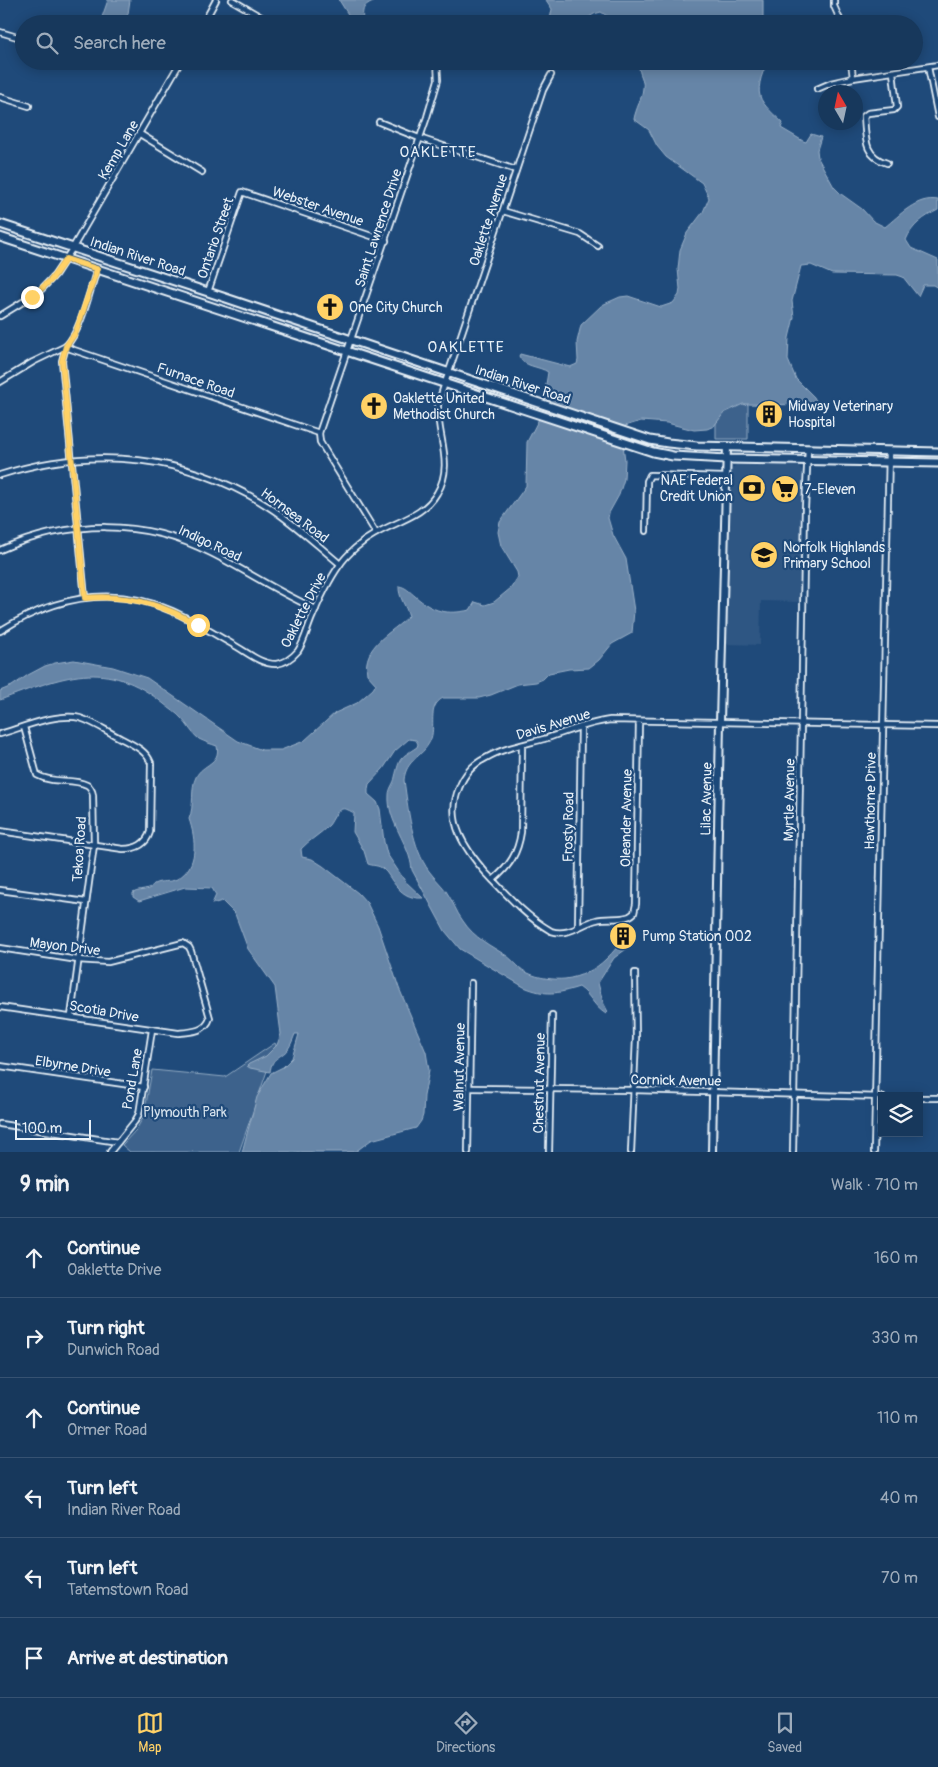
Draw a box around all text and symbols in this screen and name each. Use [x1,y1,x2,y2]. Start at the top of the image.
search box [15,15,923,70]
icon: search [33,29,61,57]
text: Search here [73,31,166,55]
north arrow [818,85,863,130]
street label: Kemp Lane [95,117,142,183]
district label: OAKLETTE [399,143,477,162]
street label: Saint Lawrence Drive [351,167,406,290]
street label: Oaklette Avenue [466,172,511,268]
street label: Webster Avenue [270,183,366,230]
street label: Ontario Street [194,195,237,281]
street label: Indian River Road [88,233,188,280]
route end [21,286,44,309]
church icon: One City Church [315,292,345,322]
place label: One City Church [349,299,442,316]
district label: OAKLETTE [427,338,505,357]
street label: Furnace Road [155,359,237,402]
street label: Indian River Road [473,361,573,408]
place label: Oaklette United Methodist Church [393,390,495,423]
church icon: Oaklette United Methodist Church [359,391,389,421]
place label: Midway Veterinary Hospital [788,398,893,431]
building icon: Midway Veterinary Hospital [754,399,784,429]
place label: NAE Federal Credit Union [660,472,733,505]
bank icon: NAE Federal Credit Union [737,473,767,503]
supermarket icon: 7-Eleven [770,474,800,504]
place label: 7-Eleven [804,481,856,498]
street label: Hornsea Road [257,484,332,547]
street label: Indigo Road [175,521,244,566]
place label: Norfolk Highlands Primary School [783,539,886,572]
school or university icon: Norfolk Highlands Primary School [749,540,779,570]
street label: Oaklette Drive [277,569,330,651]
route start [187,614,210,637]
street label: Davis Avenue [514,705,592,744]
street label: Hawthorne Drive [861,752,880,850]
street label: Myrtle Avenue [780,758,799,842]
street label: Lilac Avenue [697,762,716,836]
street label: Oleander Avenue [617,769,636,867]
street label: Frosty Road [559,791,578,862]
street label: Tekoa Road [69,816,90,882]
building icon: Pump Station 002 [608,921,638,951]
place label: Pump Station 002 [642,928,752,945]
street label: Mayon Drive [29,934,101,959]
street label: Scotia Drive [68,997,140,1026]
street label: Walnut Avenue [450,1023,469,1111]
street label: Chestnut Avenue [530,1032,549,1134]
street label: Pond Lane [119,1047,146,1111]
street label: Elbyrne Drive [34,1052,112,1081]
street label: Cornick Avenue [631,1071,722,1090]
map controls [878,1092,923,1137]
button: layers [878,1092,923,1137]
park label: Plymouth Park [143,1104,227,1121]
scale bar [15,1117,91,1140]
text: 100 m [22,1120,62,1137]
text: 9 min [20,1171,69,1198]
text: Walk · 710 m [831,1175,918,1195]
text: Continue [67,1236,140,1260]
icon: ahead [20,1244,48,1272]
text: 160 m [874,1248,918,1268]
text: Oaklette Drive [67,1260,161,1280]
text: Turn right [67,1316,145,1340]
icon: right [20,1324,48,1352]
text: 330 m [872,1328,918,1348]
text: Dunwich Road [67,1340,160,1360]
text: Continue [67,1396,140,1420]
icon: ahead [20,1404,48,1432]
text: 110 m [877,1408,918,1428]
text: Ormer Road [67,1420,147,1440]
text: Turn left [67,1476,137,1500]
icon: left [20,1484,48,1512]
text: 40 m [880,1488,918,1508]
text: Indian River Road [67,1500,181,1520]
text: Turn left [67,1556,137,1580]
icon: left [20,1564,48,1592]
text: 70 m [881,1568,918,1588]
text: Tatemstown Road [67,1580,189,1600]
icon: arrive [20,1644,48,1672]
text: Arrive at destination [67,1646,228,1670]
tab: Map [136,1709,164,1756]
tab: Directions [436,1709,495,1756]
tab: Saved [767,1709,802,1756]

